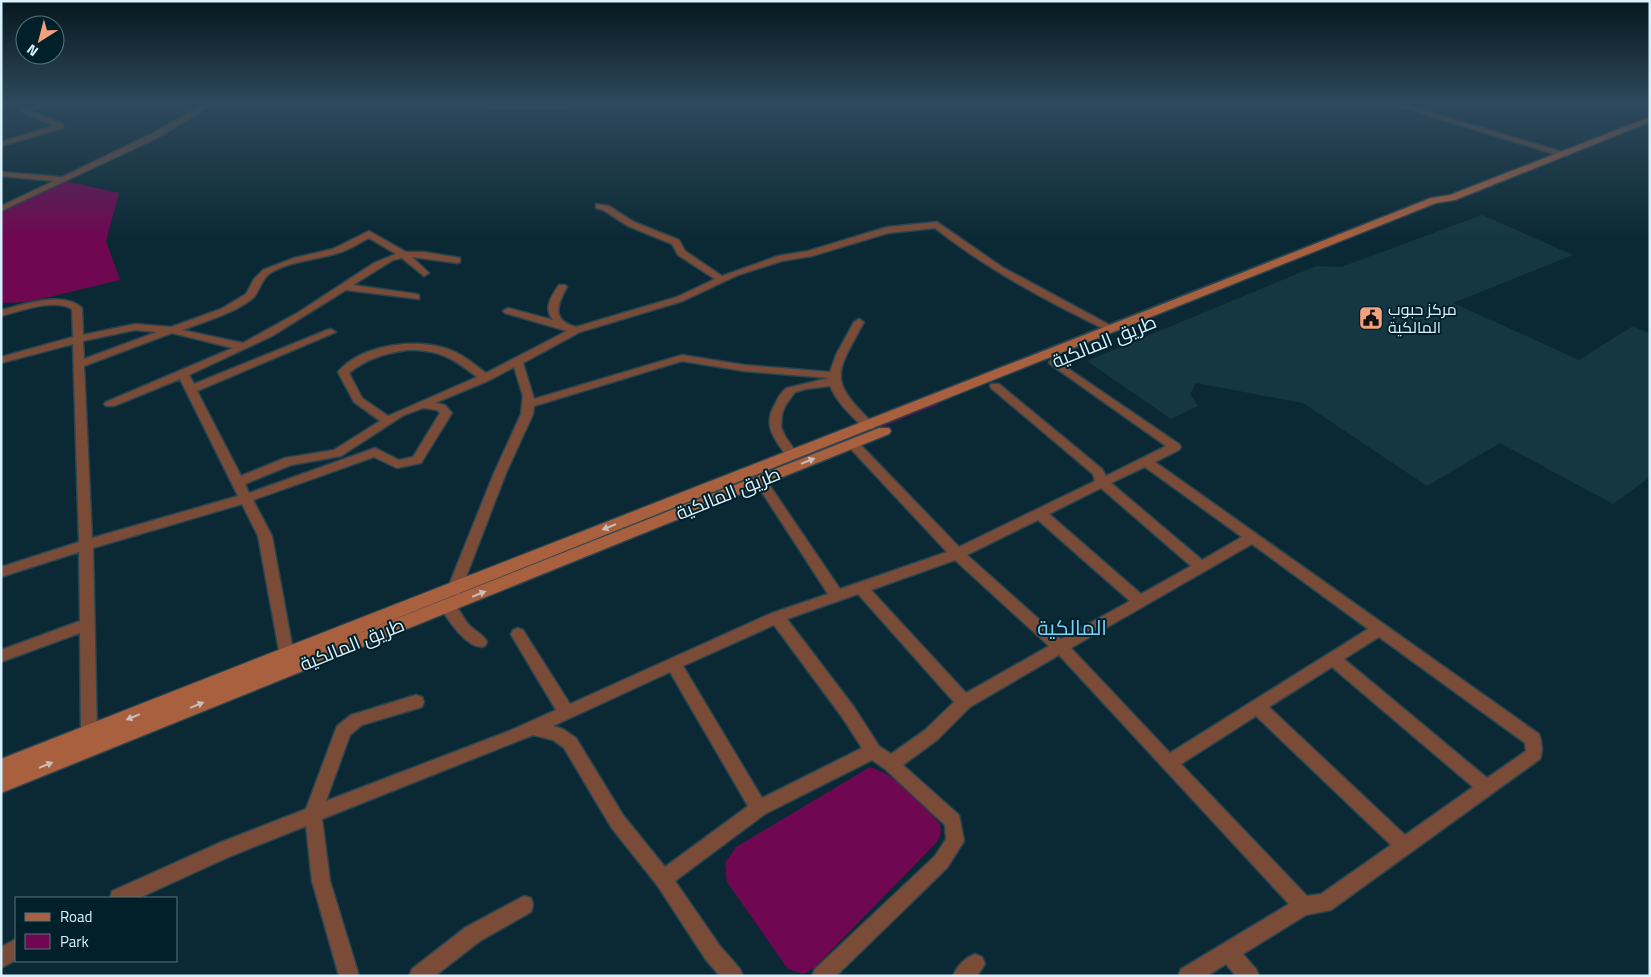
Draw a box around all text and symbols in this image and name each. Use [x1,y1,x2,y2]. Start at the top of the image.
north arrow [15,15,65,65]
text: N [22,40,42,62]
place label: مركز حبوب المالكية [1388,297,1457,339]
public building icon: مركز حبوب المالكية [1358,305,1384,331]
street label: طريق المالكية [1047,306,1161,375]
one-way arrow [801,457,815,465]
street label: طريق المالكية [671,458,785,527]
one-way arrow [601,523,616,531]
one-way arrow [471,589,486,597]
street label: طريق المالكية [295,609,409,678]
district label: المالكية [1037,611,1107,643]
one-way arrow [190,701,205,709]
one-way arrow [125,713,140,721]
one-way arrow [39,761,54,769]
legend [15,897,178,962]
text: Road [60,905,92,928]
text: Park [60,930,89,953]

